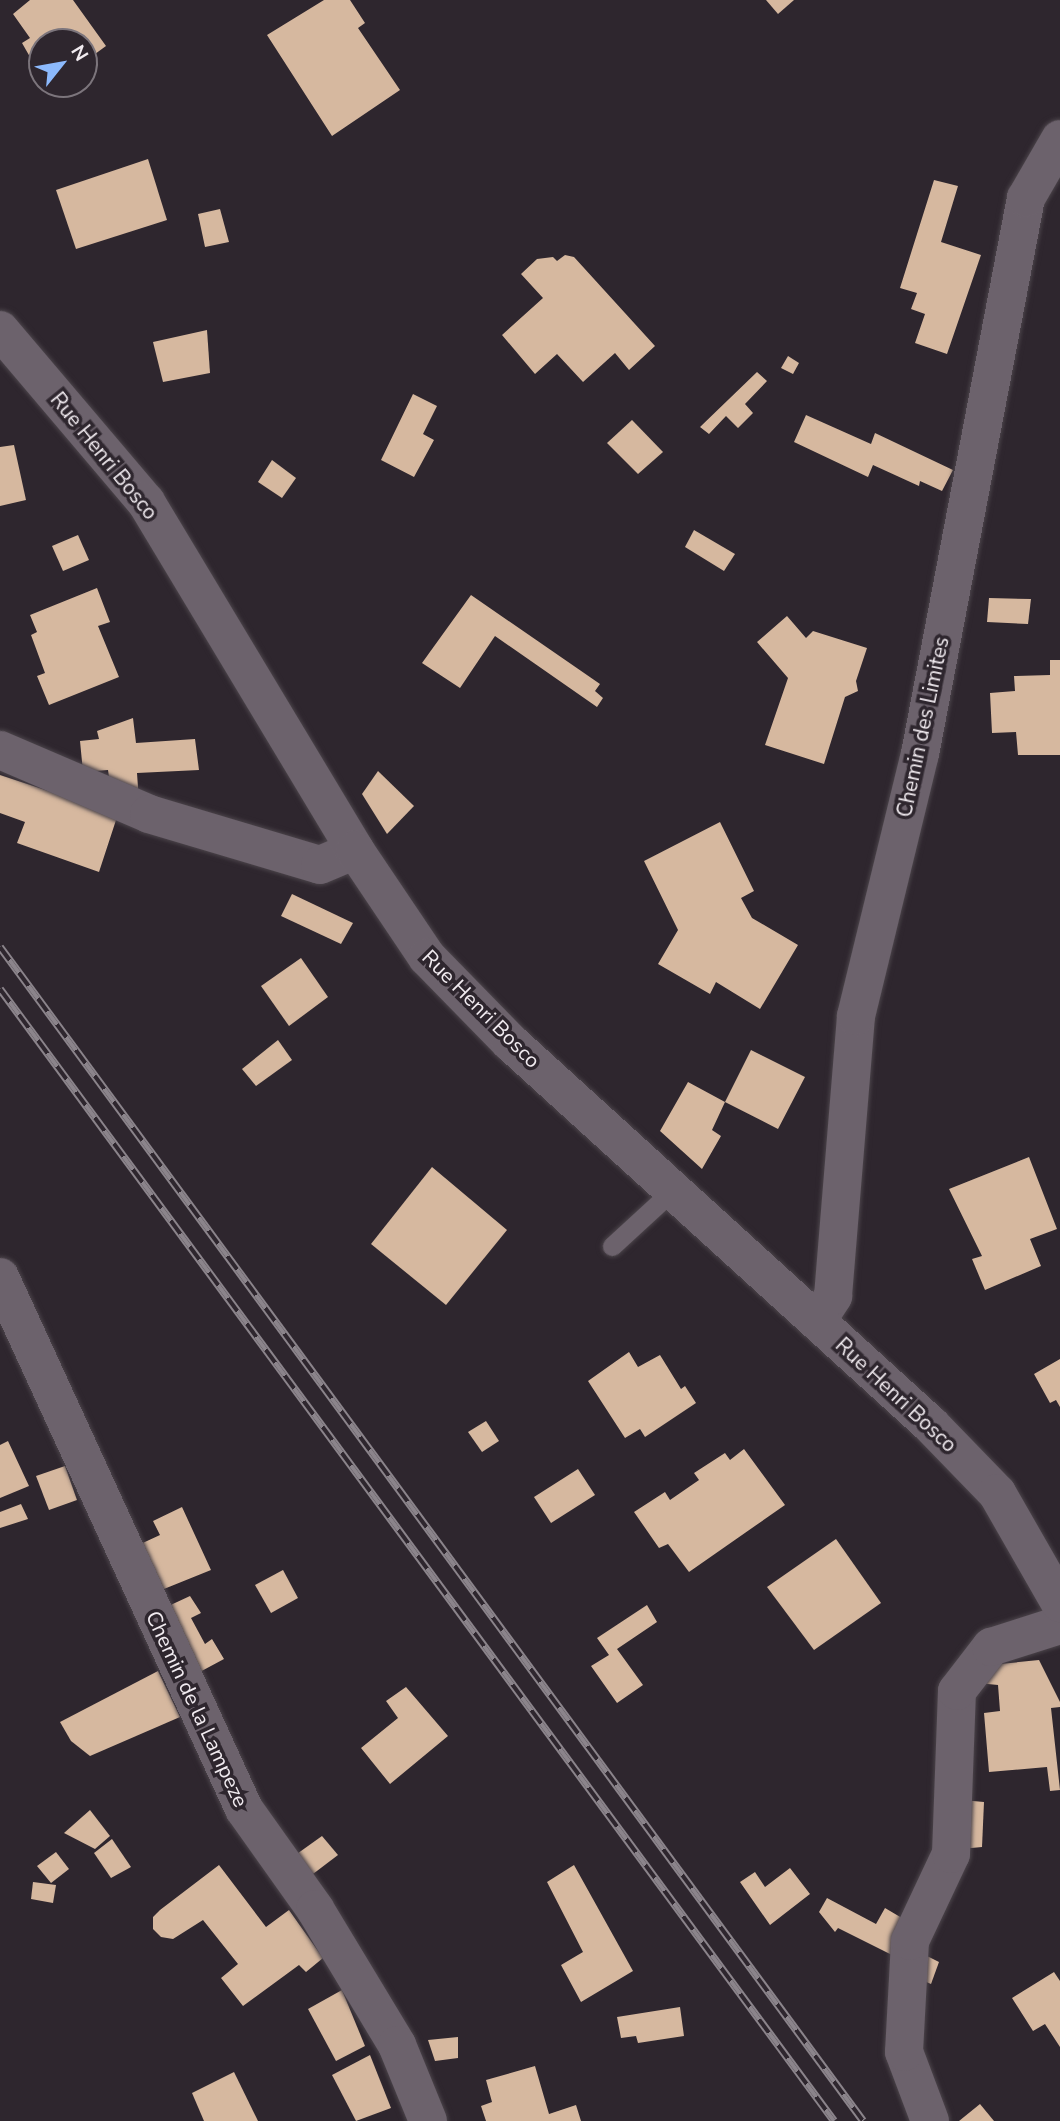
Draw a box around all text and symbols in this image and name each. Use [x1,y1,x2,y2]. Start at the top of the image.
north arrow [28,28,98,98]
text: N [64,40,94,66]
street label: Rue Henri Bosco [45,387,163,525]
street label: Chemin des Limites [892,634,954,820]
street label: Rue Henri Bosco [417,945,545,1073]
street label: Rue Henri Bosco [830,1332,962,1458]
street label: Chemin de la Lampeze [140,1607,254,1811]

